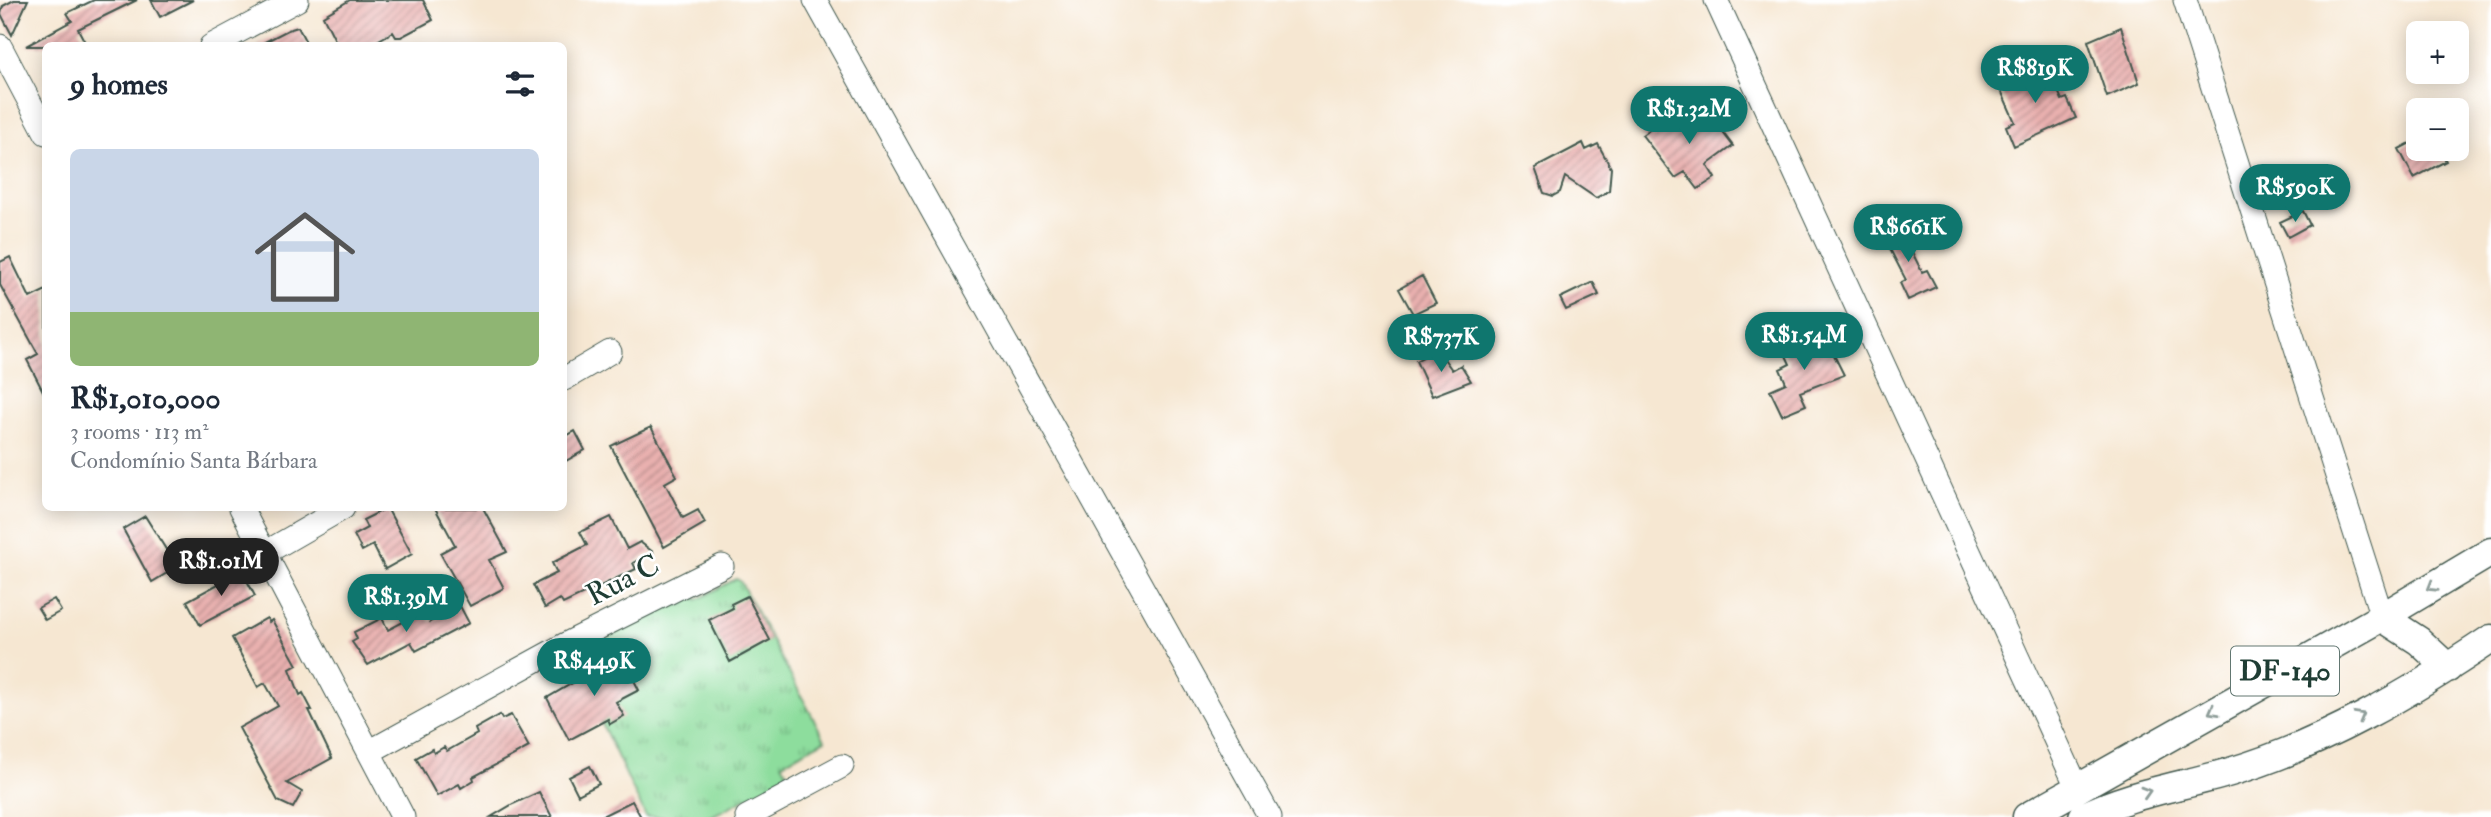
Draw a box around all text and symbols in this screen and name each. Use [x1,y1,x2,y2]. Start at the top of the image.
map controls [2406,21,2469,161]
button: + [2406,21,2469,84]
pin: R$819K [1978,46,2092,105]
text: R$819K [1997,53,2073,82]
icon: filters [501,65,539,103]
text: 9 homes [70,66,168,103]
pin: R$1.32M [1624,86,1754,146]
text: R$1.32M [1647,94,1731,123]
button: − [2406,98,2469,161]
pin: R$590K [2238,164,2352,224]
text: R$590K [2255,172,2335,201]
icon: home [242,194,368,320]
pin: R$661K [1851,204,1965,264]
text: R$661K [1870,212,1946,241]
pin: R$1.54M [1739,312,1869,372]
pin: R$737K [1384,314,1498,374]
text: R$1.54M [1761,320,1847,349]
text: R$737K [1403,322,1479,351]
text: R$1,010,000 [70,380,221,417]
text: 3 rooms · 113 m² [70,417,209,446]
text: Condomínio Santa Bárbara [70,446,317,475]
pin: R$1.01M [156,538,286,598]
text: R$1.01M [179,546,263,575]
street label: Rua C [580,546,666,614]
pin: R$1.39M [341,574,471,634]
one-way arrow [2427,579,2440,592]
text: R$1.39M [363,582,449,611]
pin: R$449K [537,638,651,698]
text: R$449K [553,646,635,675]
road number: DF-140 [2231,646,2339,696]
one-way arrow [2208,703,2220,716]
one-way arrow [2352,711,2365,724]
one-way arrow [2140,786,2152,801]

